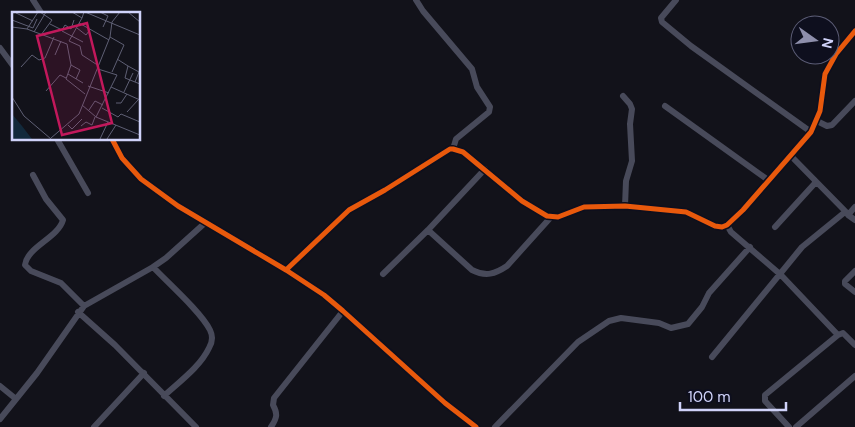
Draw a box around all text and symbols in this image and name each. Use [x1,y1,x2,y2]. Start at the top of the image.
inset map [12,12,140,140]
north arrow [790,15,840,65]
text: N [818,36,838,50]
scale bar [680,380,786,412]
text: 100 m [688,387,731,407]

